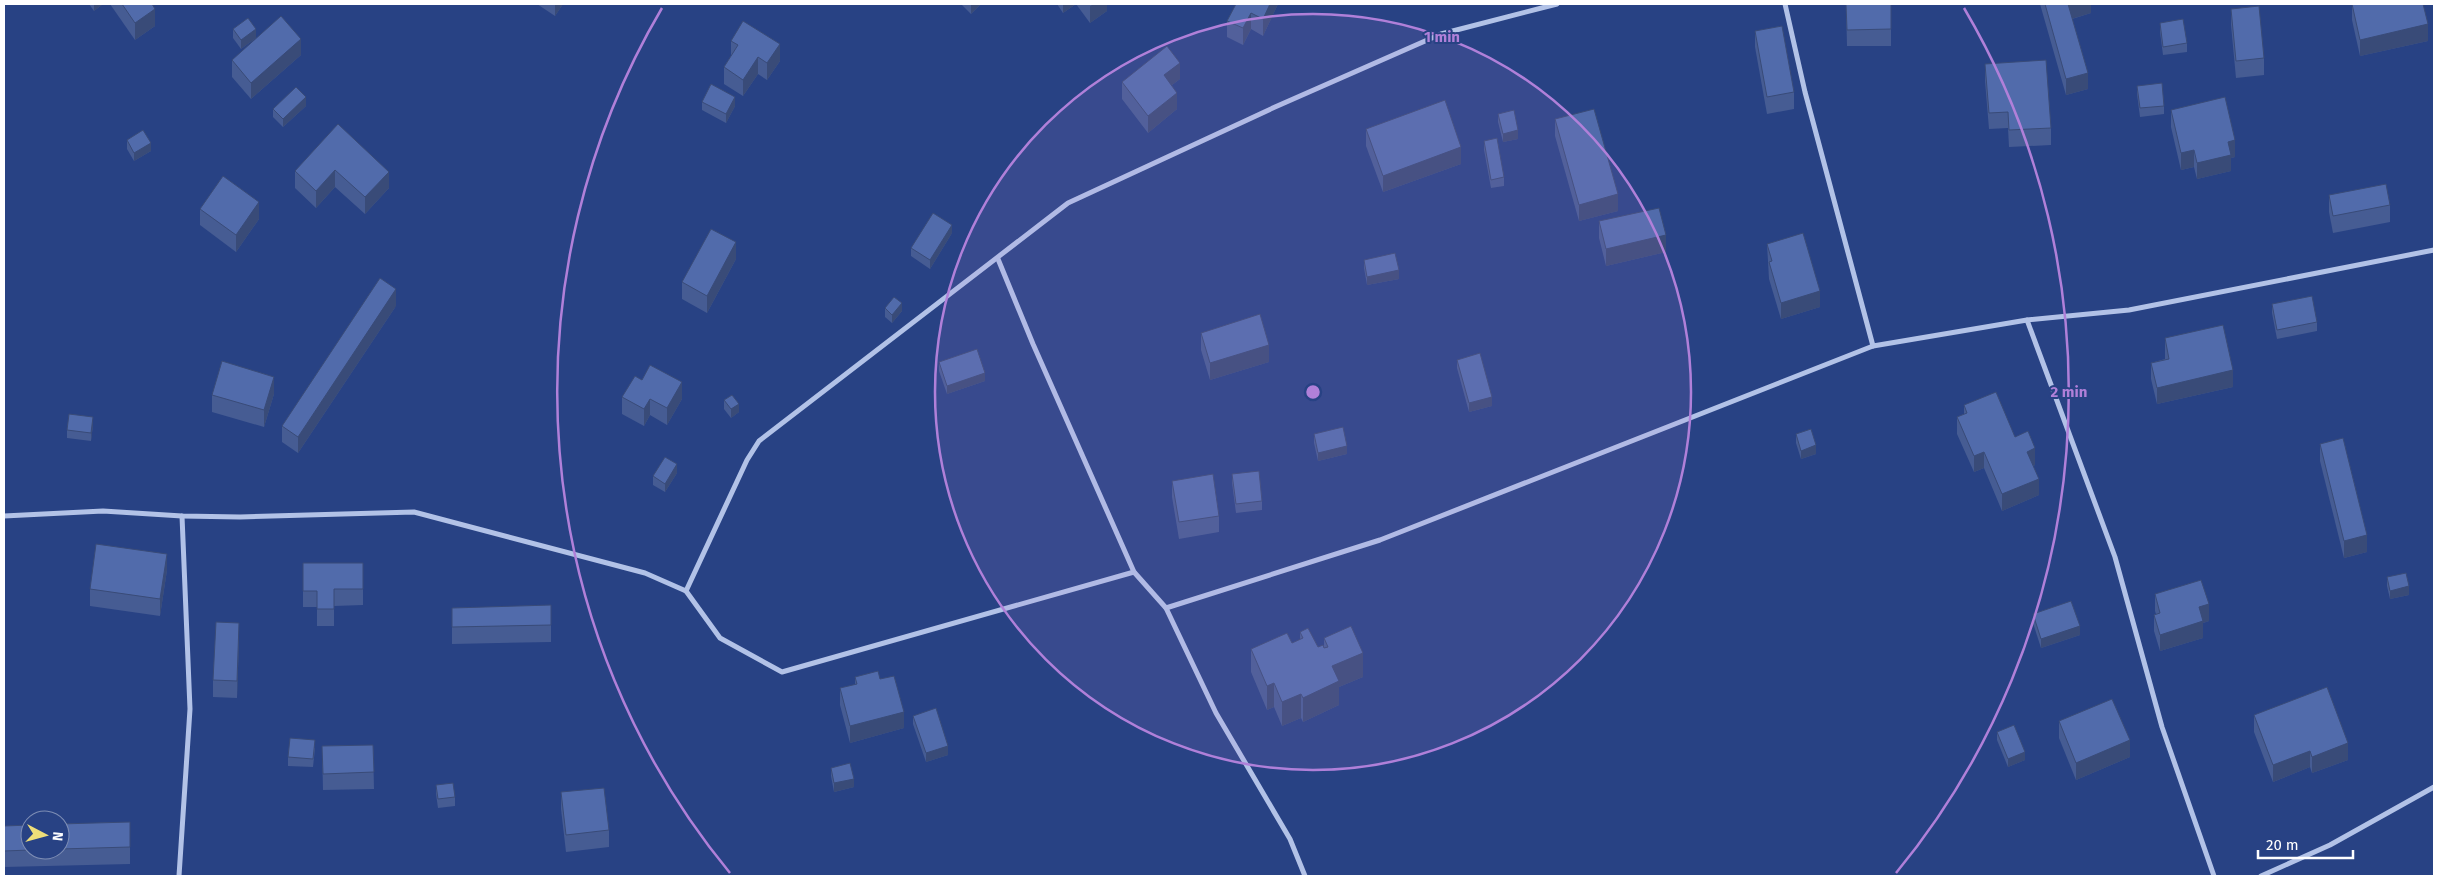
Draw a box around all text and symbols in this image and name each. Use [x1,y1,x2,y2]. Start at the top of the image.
text: 1 min [1424,28,1460,46]
centre of rings [1304,383,1322,401]
text: 2 min [2051,383,2087,401]
north arrow [20,810,70,860]
scale bar [2258,828,2353,860]
text: N [48,831,66,842]
text: 20 m [2266,836,2299,854]

